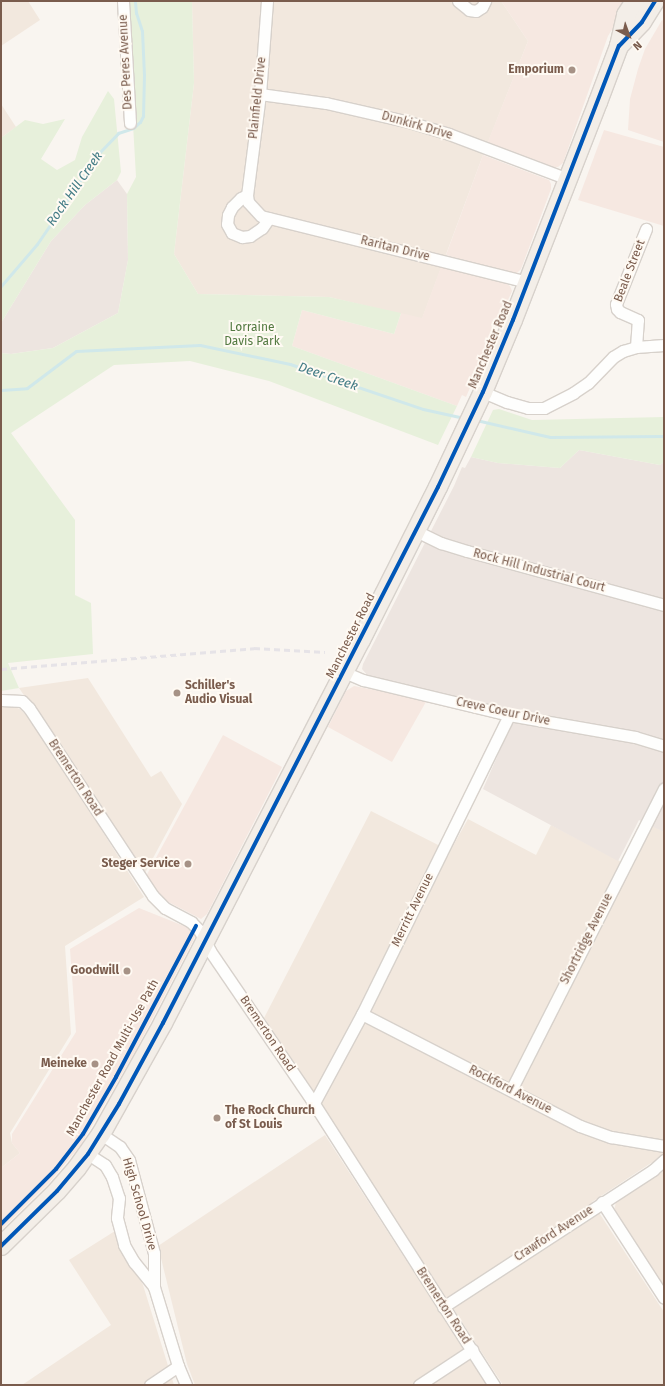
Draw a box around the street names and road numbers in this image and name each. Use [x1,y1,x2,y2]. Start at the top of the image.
street label: Des Peres Avenue [116,14,136,110]
street label: Plainfield Drive [247,56,269,140]
street label: Dunkirk Drive [380,109,454,143]
street label: Raritan Drive [359,233,431,265]
street label: Beale Street [611,238,649,304]
street label: Manchester Road [466,299,516,391]
street label: Rock Hill Industrial Court [471,546,607,596]
street label: Manchester Road [323,591,379,681]
street label: Creve Coeur Drive [455,695,551,729]
street label: Bremerton Road [45,737,105,819]
street label: Merritt Avenue [389,871,437,949]
street label: Shortridge Avenue [558,891,616,987]
street label: Manchester Road Multi-Use Path [64,977,162,1139]
street label: Bremerton Road [236,993,298,1075]
street label: Rockford Avenue [466,1063,554,1117]
street label: High School Drive [119,1156,159,1252]
street label: Crawford Avenue [512,1203,596,1265]
street label: Bremerton Road [413,1265,473,1347]

